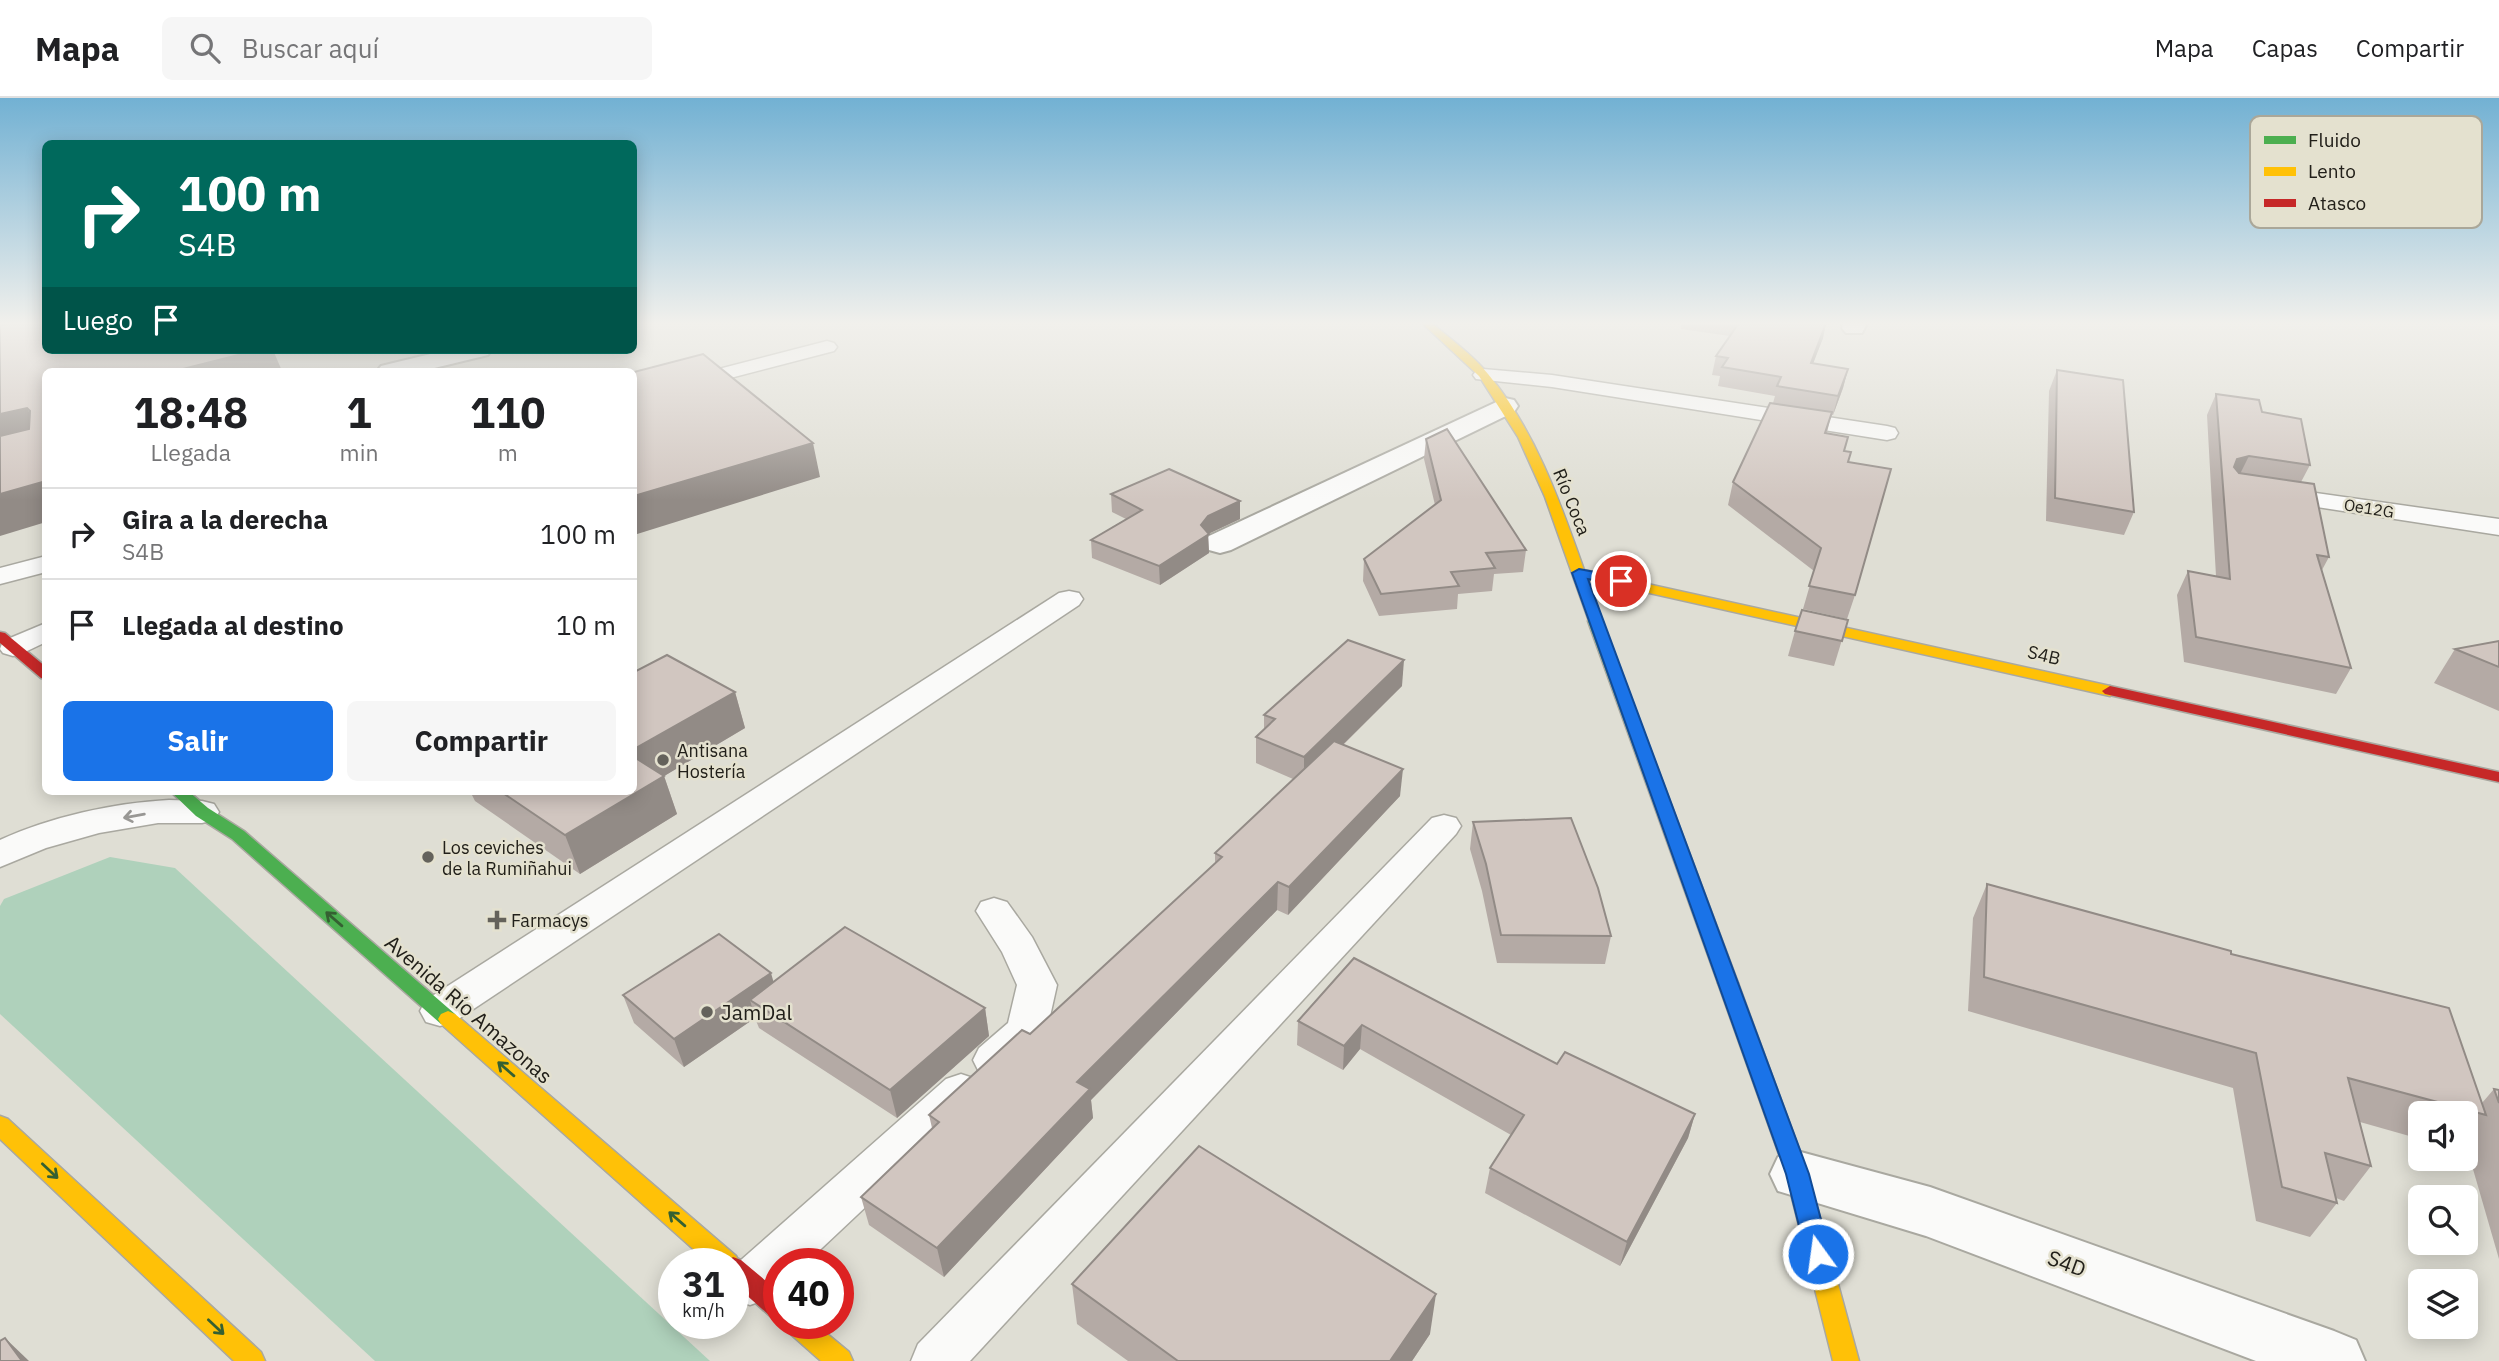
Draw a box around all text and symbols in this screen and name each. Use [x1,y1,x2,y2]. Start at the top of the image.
search box [162,17,652,80]
text: Mapa [35,27,120,70]
icon: search [186,29,224,67]
text: Buscar aquí [242,31,379,65]
text: Mapa [2155,32,2214,64]
text: Capas [2252,32,2318,64]
text: Compartir [2356,32,2464,64]
legend [2250,116,2482,228]
text: Fluido [2308,128,2361,152]
text: Lento [2308,159,2356,183]
text: 100 m [178,161,322,224]
icon: right [63,168,154,259]
text: Atasco [2308,191,2366,215]
text: S4B [178,223,237,265]
icon: arrive [147,301,185,339]
text: Luego [63,303,133,337]
text: 18:48 [133,385,248,440]
text: 1 [346,385,372,440]
text: 110 [470,385,546,440]
text: Llegada [151,437,231,467]
text: min [340,437,378,467]
text: m [498,437,518,467]
street label: Río Coca [1548,465,1596,539]
street label: Oe12G [2343,494,2395,522]
text: Gira a la derecha [122,502,328,536]
icon: right [63,515,101,553]
text: 100 m [540,517,616,551]
text: S4B [122,536,164,566]
pin [1591,551,1651,611]
icon: arrive [1602,562,1640,600]
icon: arrive [63,606,101,644]
text: Llegada al destino [122,608,344,642]
text: 10 m [556,608,616,642]
street label: S4B [2025,640,2063,670]
button: Salir [63,701,333,781]
button: Compartir [347,701,616,781]
place label: Antisana Hostería [677,739,748,783]
marker: Antisana Hostería [655,752,671,768]
one-way arrow [123,810,146,823]
place label: Los ceviches de la Rumiñahui [442,836,572,880]
marker: Los ceviches de la Rumiñahui [420,849,436,865]
place label: Farmacys [511,909,589,932]
one-way arrow [325,911,343,927]
marker: Farmacys [489,912,505,928]
street label: Avenida Río Amazonas [379,928,559,1090]
place label: JamDal [721,998,793,1026]
marker: JamDal [699,1004,715,1020]
one-way arrow [497,1061,515,1077]
map controls [2408,1101,2478,1339]
button: sound [2408,1101,2478,1171]
one-way arrow [41,1163,58,1180]
button: search [2408,1185,2478,1255]
one-way arrow [668,1211,686,1227]
position arrow [1781,1217,1855,1291]
street label: S4D [2044,1243,2090,1283]
speed limit sign: 40 [763,1248,854,1339]
text: 31 [682,1261,725,1307]
button: layers [2408,1269,2478,1339]
text: km/h [682,1299,725,1322]
one-way arrow [207,1319,224,1336]

